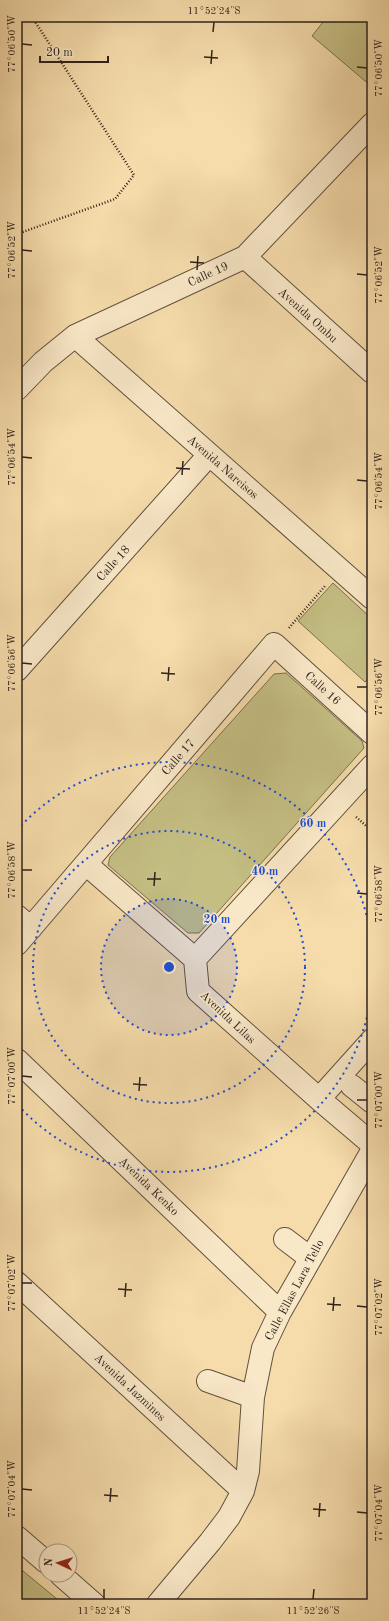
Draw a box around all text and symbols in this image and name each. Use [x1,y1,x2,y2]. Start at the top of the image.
text: 11°52'24"S [187,6,241,16]
text: 77°06'50"W [7,15,17,73]
scale bar [40,38,108,64]
text: 77°06'50"W [374,39,384,97]
text: 20 m [46,47,73,59]
text: 77°06'52"W [7,221,17,279]
text: 77°06'52"W [374,246,384,304]
street label: Calle 19 [186,260,231,289]
street label: Avenida Ombu [275,286,340,346]
text: 77°06'54"W [7,428,17,486]
street label: Avenida Narcisos [184,434,260,502]
text: 77°06'54"W [374,452,384,510]
street label: Calle 18 [95,544,133,584]
text: 77°06'56"W [7,634,17,692]
text: 77°06'56"W [374,658,384,716]
street label: Calle 16 [302,670,342,708]
street label: Calle 17 [160,737,197,778]
text: 60 m [300,818,327,830]
text: 77°06'58"W [7,841,17,899]
text: 77°06'58"W [374,865,384,923]
text: 40 m [252,866,279,878]
text: 20 m [204,914,231,926]
centre of rings [162,960,176,974]
street label: Avenida Lilas [197,989,257,1046]
text: 77°07'00"W [7,1047,17,1105]
text: 77°07'00"W [374,1071,384,1129]
street label: Avenida Kenko [116,1155,181,1218]
street label: Calle Ellas Lara Tello [263,1238,327,1343]
text: 77°07'02"W [7,1254,17,1312]
text: 77°07'02"W [374,1278,384,1336]
street label: Avenida Jazmines [91,1352,167,1424]
text: 77°07'04"W [7,1460,17,1518]
text: 77°07'04"W [374,1484,384,1542]
north arrow [38,1543,78,1583]
text: N [44,1557,55,1567]
text: 11°52'24"S [77,1606,131,1616]
text: 11°52'26"S [286,1606,340,1616]

